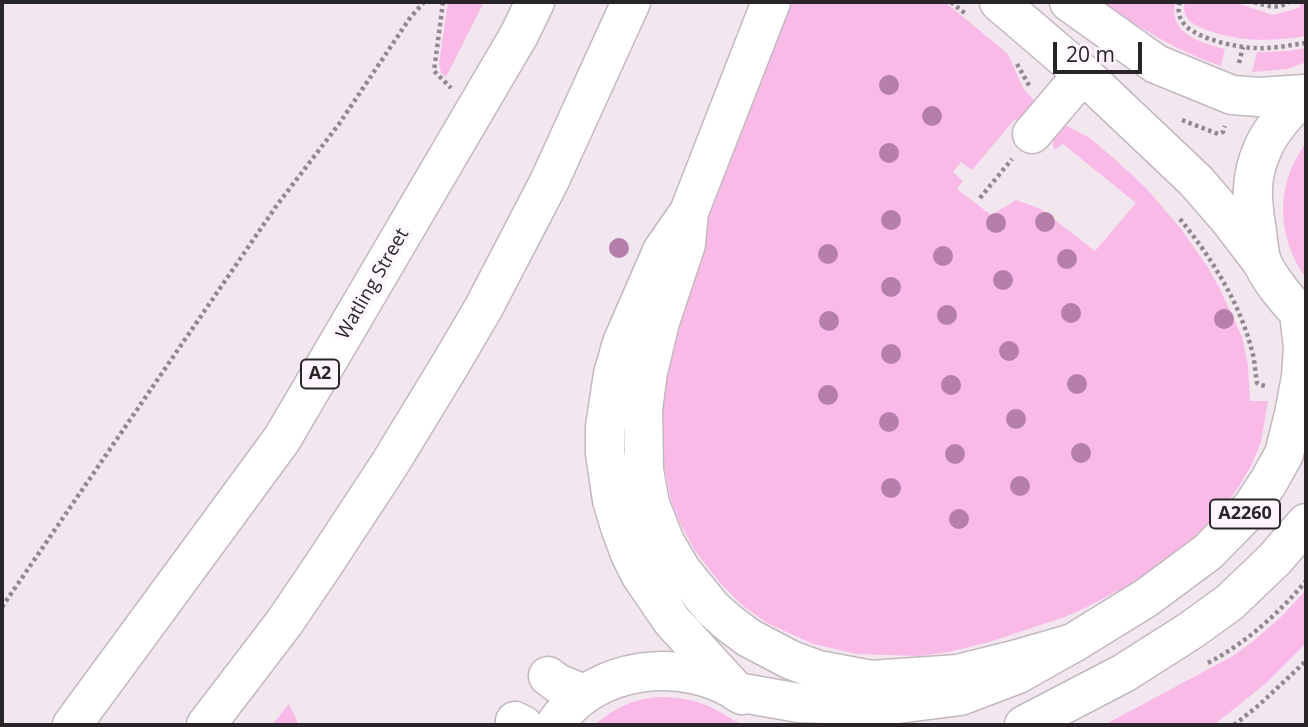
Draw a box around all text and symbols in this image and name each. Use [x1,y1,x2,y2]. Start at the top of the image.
scale bar [1056,28,1145,72]
text: 20 m [1066,40,1115,68]
street label: Watling Street [332,224,414,344]
road number: A2 [301,360,339,388]
road number: A2260 [1210,500,1280,528]

